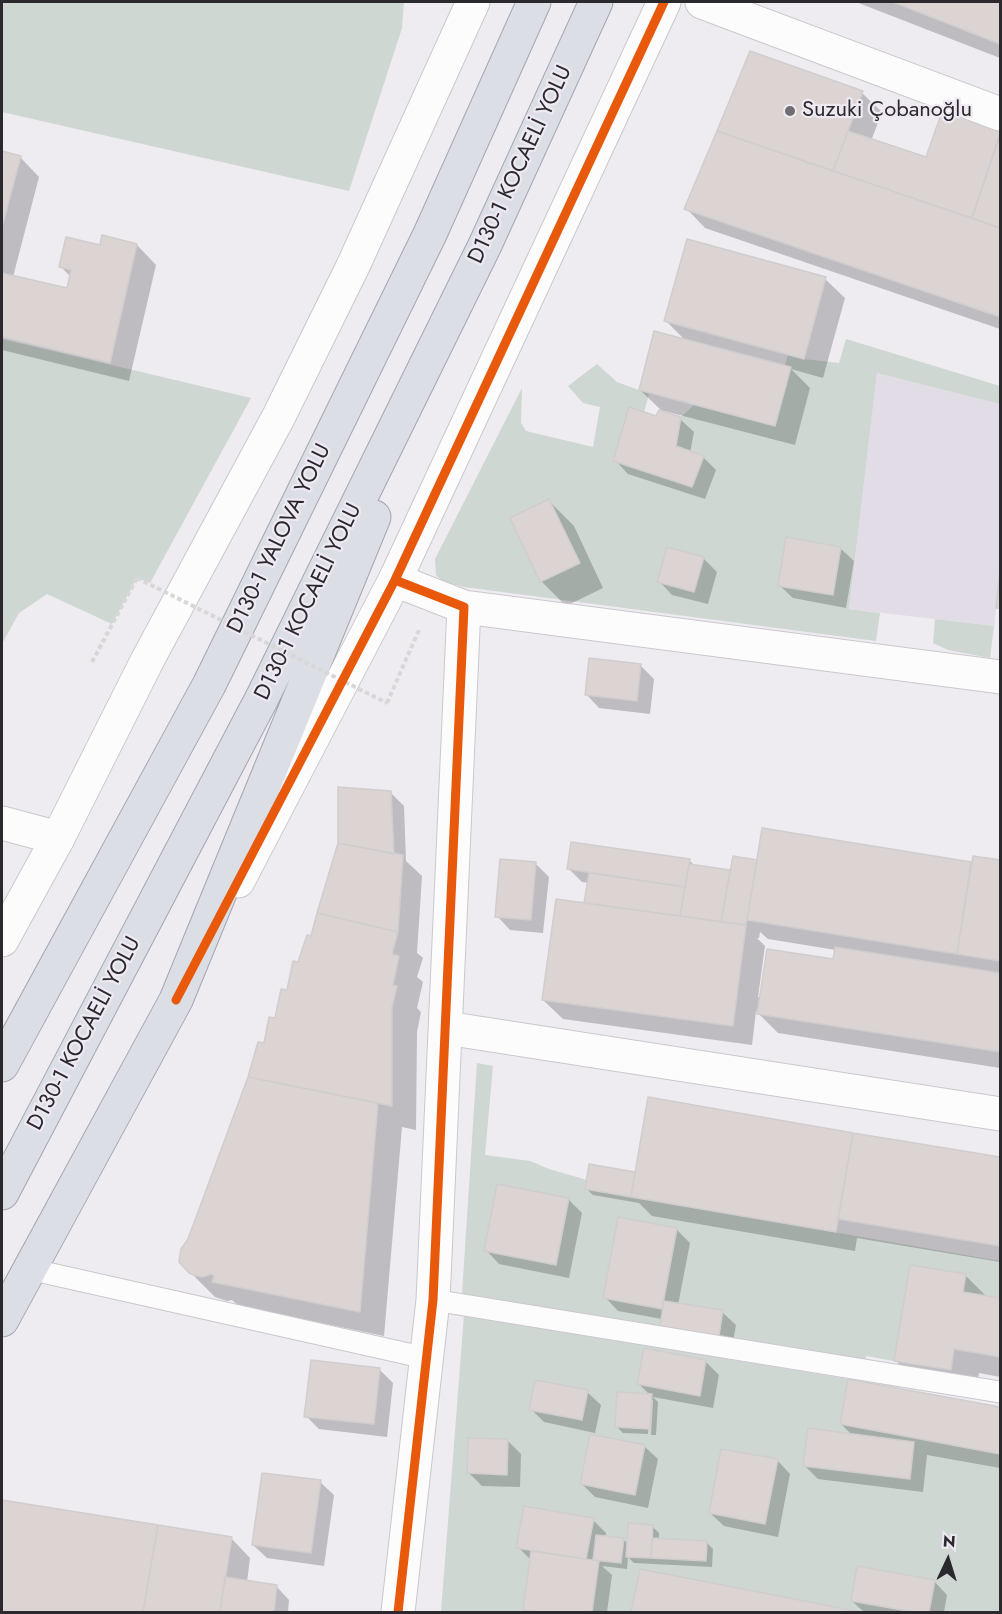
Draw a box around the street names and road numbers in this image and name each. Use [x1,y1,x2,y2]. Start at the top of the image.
street label: D130-1 KOCAELİ YOLU [464,62,578,268]
street label: D130-1 YALOVA YOLU [223,440,337,638]
street label: D130-1 KOCAELİ YOLU [250,499,368,705]
street label: D130-1 KOCAELİ YOLU [23,933,147,1135]

